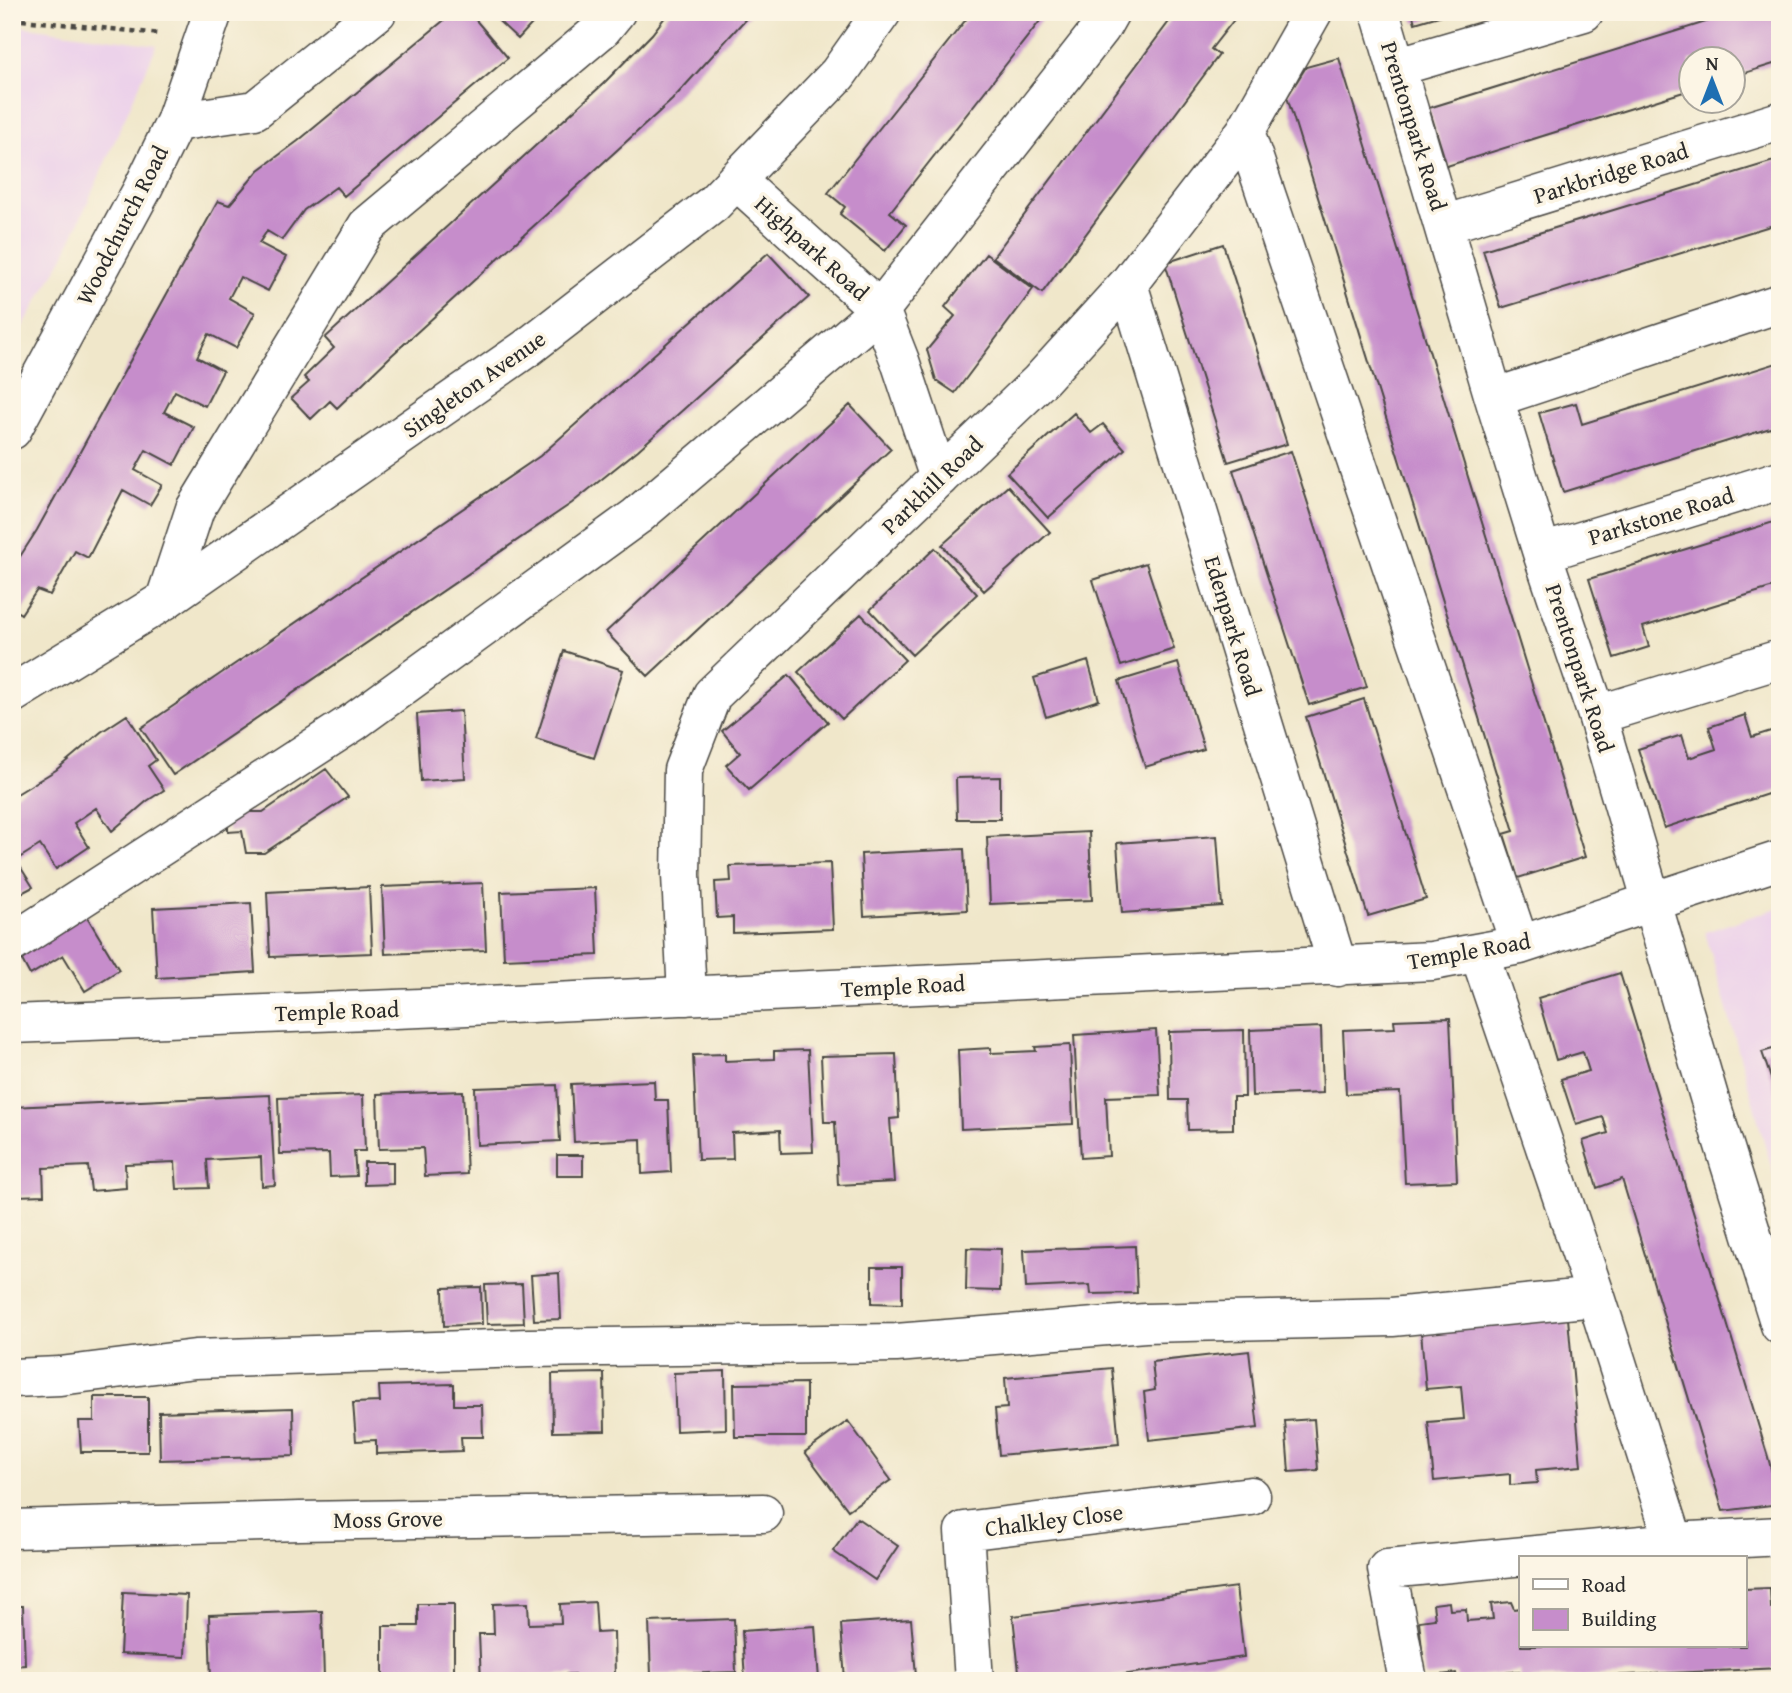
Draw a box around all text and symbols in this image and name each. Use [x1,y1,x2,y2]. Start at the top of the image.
street label: Prentonpark Road [1373,37,1456,215]
north arrow [1676,46,1746,116]
text: N [1706,49,1719,77]
street label: Parkbridge Road [1530,133,1693,212]
street label: Woodchurch Road [67,139,176,310]
street label: Highpark Road [748,187,877,308]
street label: Singleton Avenue [396,322,552,445]
street label: Parkhill Road [873,427,990,542]
street label: Parkstone Road [1584,478,1738,553]
street label: Edenpark Road [1196,552,1271,701]
street label: Prentonpark Road [1538,579,1624,757]
street label: Temple Road [1405,923,1534,978]
street label: Temple Road [840,966,967,1005]
street label: Temple Road [274,992,400,1029]
street label: Chalkley Close [983,1495,1125,1544]
street label: Moss Grove [333,1501,443,1536]
legend [1519,1556,1746,1648]
text: Road [1582,1569,1627,1600]
text: Building [1582,1603,1657,1634]

